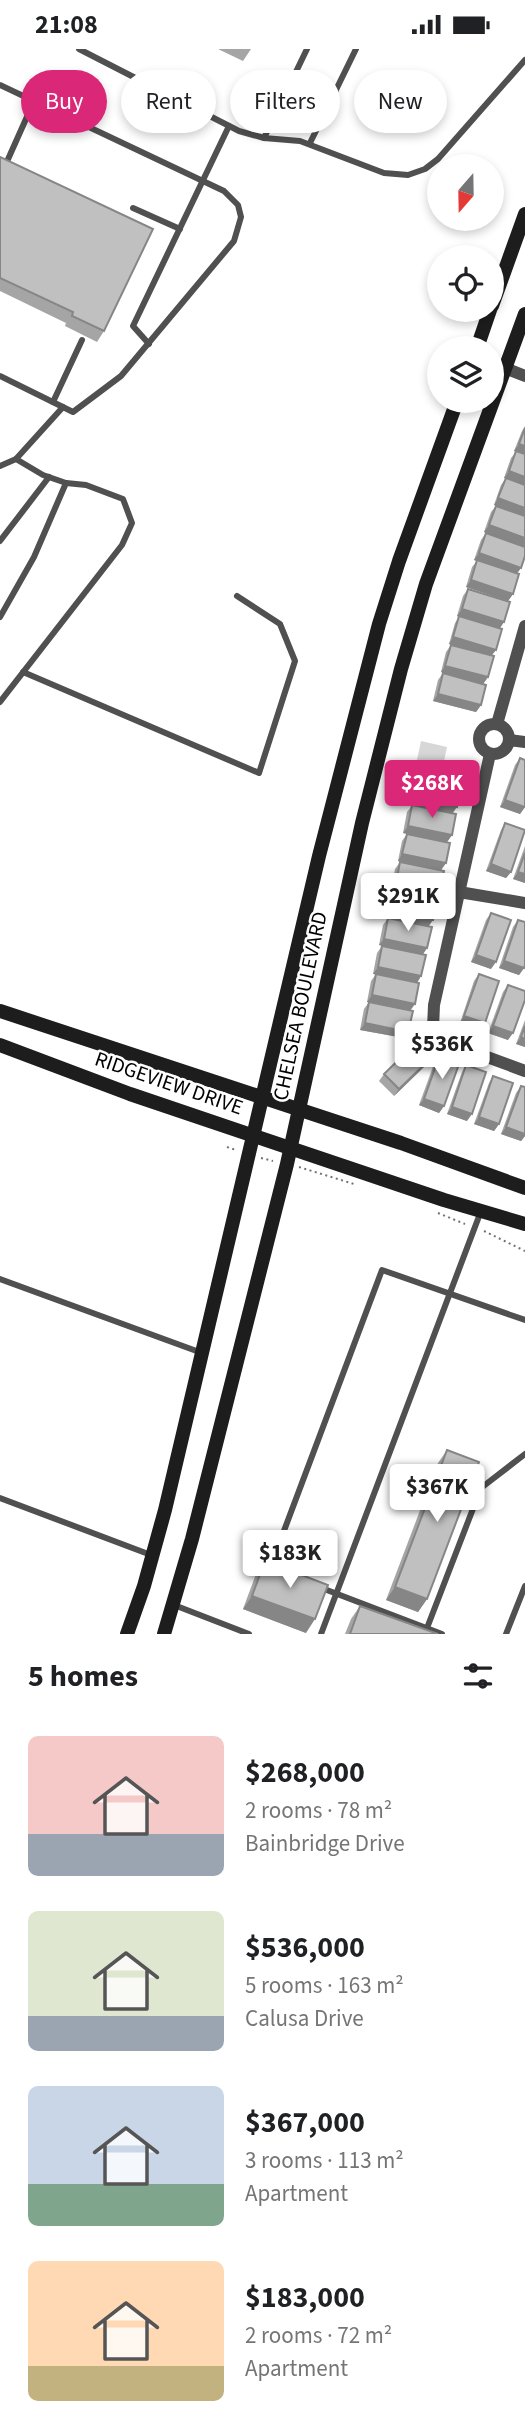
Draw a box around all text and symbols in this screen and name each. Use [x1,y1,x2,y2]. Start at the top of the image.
text: 21:08 [35,6,98,43]
chip: Buy [21,70,107,133]
chip: Rent [121,70,216,133]
chip: Filters [230,70,340,133]
chip: New [354,70,447,133]
north arrow [427,154,504,231]
map controls [427,154,504,413]
button: locate [427,245,504,322]
button: layers [427,336,504,413]
pin: $268K [383,761,481,820]
text: $268K [401,766,463,799]
pin: $291K [359,873,457,933]
text: $291K [377,879,439,912]
street label: CHELSEA BOULEVARD [265,909,335,1103]
pin: $536K [393,1021,491,1081]
text: $536K [411,1027,473,1060]
street label: RIDGEVIEW DRIVE [91,1044,247,1122]
pin: $367K [388,1465,486,1524]
text: $367K [406,1470,468,1503]
pin: $183K [241,1531,339,1590]
text: $183K [259,1536,321,1569]
text: 5 homes [28,1655,138,1698]
icon: filters [459,1657,497,1695]
text: $268,000 [245,1751,365,1794]
icon: home [84,1764,168,1848]
text: 2 rooms · 78 m² [245,1794,392,1827]
text: Bainbridge Drive [245,1827,405,1860]
text: $536,000 [245,1926,365,1969]
icon: home [84,1939,168,2023]
text: 5 rooms · 163 m² [245,1969,404,2002]
text: Calusa Drive [245,2002,364,2035]
text: $367,000 [245,2101,365,2144]
icon: home [84,2114,168,2198]
text: 3 rooms · 113 m² [245,2144,404,2177]
text: Apartment [245,2177,348,2210]
text: $183,000 [245,2276,365,2319]
icon: home [84,2289,168,2373]
text: 2 rooms · 72 m² [245,2319,392,2352]
text: Apartment [245,2352,348,2385]

